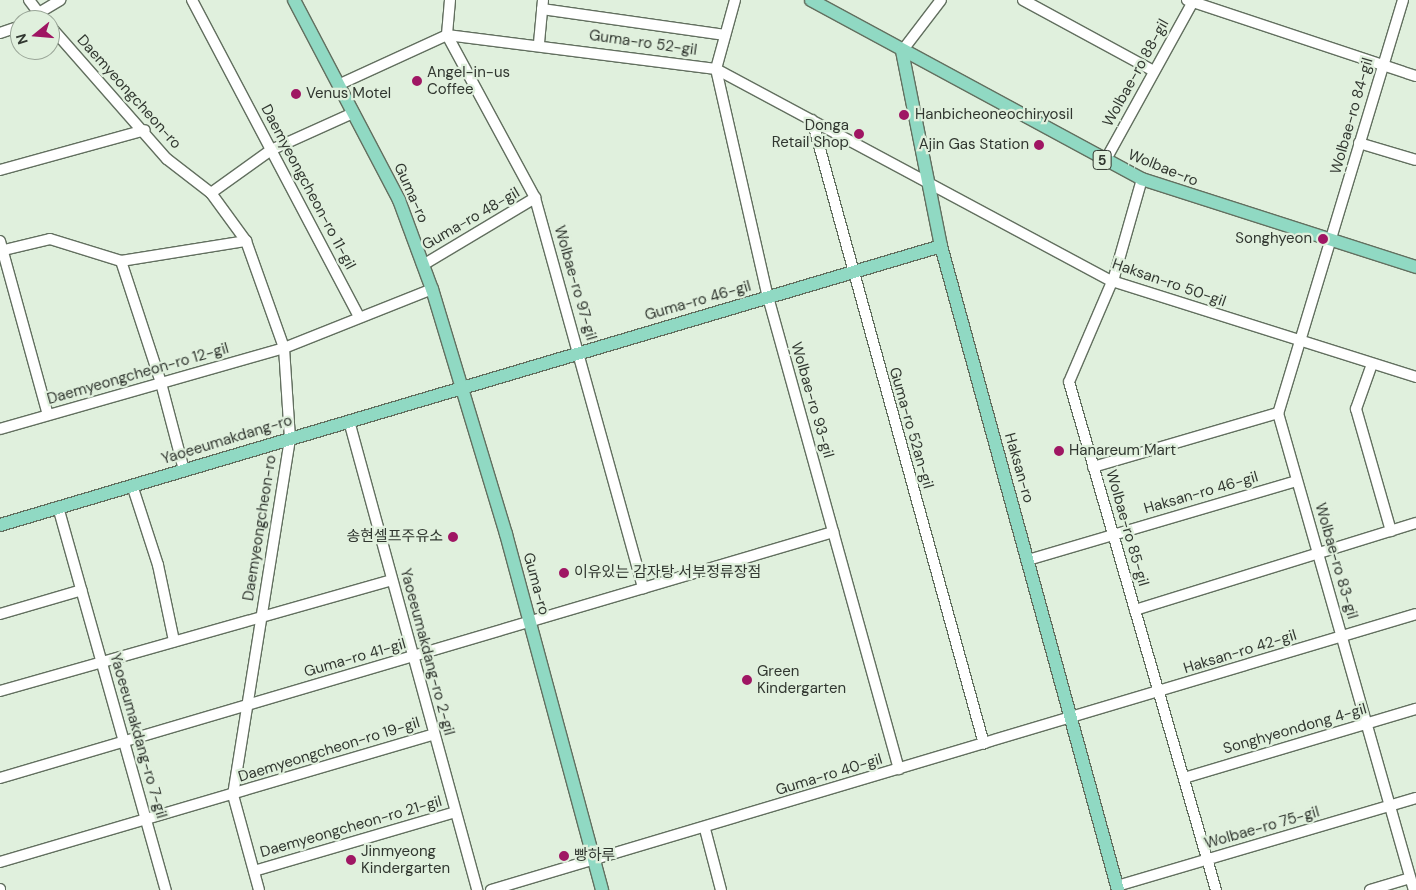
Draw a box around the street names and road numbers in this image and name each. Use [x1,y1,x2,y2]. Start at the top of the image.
street label: Wolbae-ro 88-gil [1099,16,1173,130]
street label: Guma-ro 52-gil [588,27,698,59]
street label: Daemyeongcheon-ro [73,31,185,153]
street label: Wolbae-ro 84-gil [1327,56,1377,176]
street label: Daemyeongcheon-ro 11-gil [257,101,359,273]
street label: Wolbae-ro [1125,146,1201,190]
road number: 5 [1092,148,1112,172]
street label: Guma-ro [390,160,432,226]
street label: Guma-ro 48-gil [419,184,523,254]
street label: Wolbae-ro 97-gil [550,224,600,342]
street label: Haksan-ro 50-gil [1110,255,1228,311]
street label: Guma-ro 46-gil [643,277,753,325]
street label: Daemyeongcheon-ro 12-gil [45,339,231,409]
street label: Wolbae-ro 93-gil [787,340,837,460]
street label: Guma-ro 52an-gil [885,365,937,491]
street label: Yaoeeumakdang-ro [160,412,294,468]
street label: Haksan-ro [1000,431,1038,505]
street label: Daemyeongcheon-ro [240,454,280,602]
street label: Wolbae-ro 85-gil [1102,468,1152,588]
street label: Haksan-ro 46-gil [1142,468,1260,518]
street label: Wolbae-ro 83-gil [1311,501,1361,621]
street label: Guma-ro [519,551,553,617]
street label: Yaoeeumakdang-ro 2-gil [396,567,458,737]
street label: Haksan-ro 42-gil [1181,626,1299,678]
street label: Guma-ro 41-gil [302,635,408,681]
street label: Yaoeeumakdang-ro 7-gil [106,652,170,820]
street label: Songhyeondong 4-gil [1221,700,1369,758]
street label: Daemyeongcheon-ro 19-gil [236,714,422,786]
street label: Guma-ro 40-gil [774,750,884,800]
street label: Daemyeongcheon-ro 21-gil [258,792,444,862]
street label: Wolbae-ro 75-gil [1203,803,1321,853]

